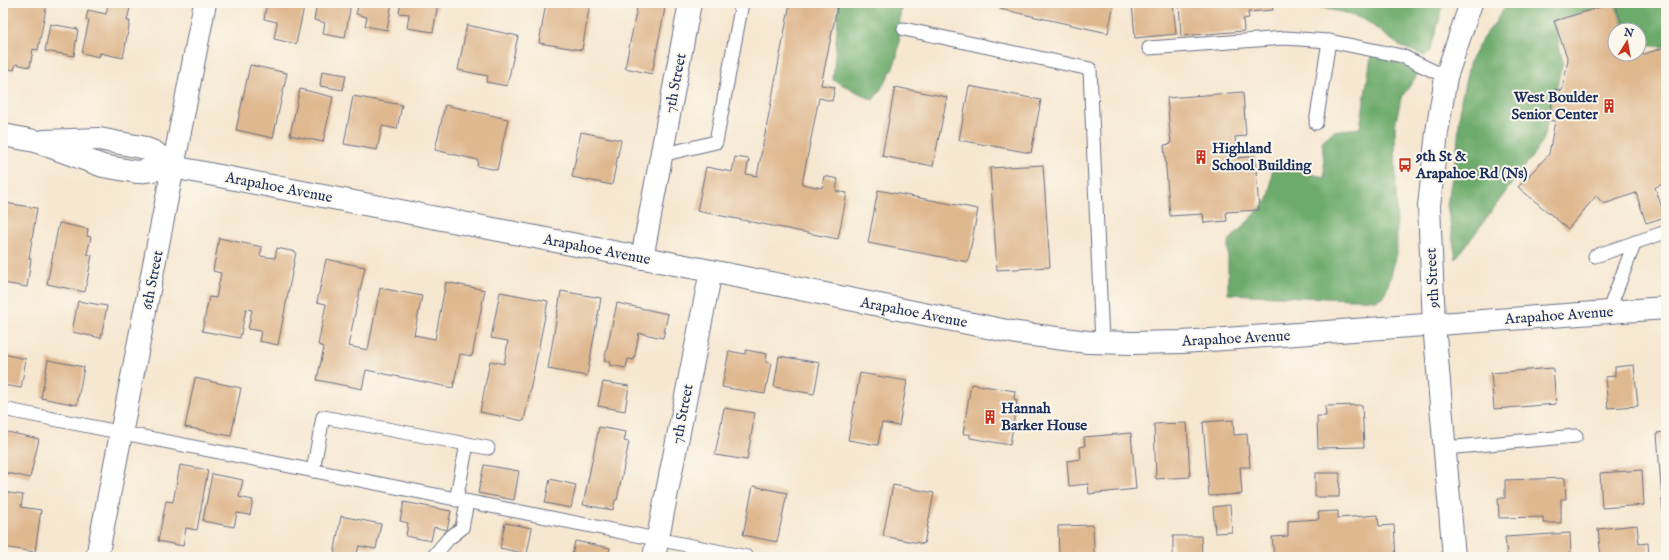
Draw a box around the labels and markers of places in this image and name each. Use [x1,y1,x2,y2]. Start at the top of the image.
place label: West Boulder Senior Center [1512,88,1598,124]
building icon: West Boulder Senior Center [1601,98,1617,114]
place label: Highland School Building [1212,139,1312,175]
place label: 9th St & Arapahoe Rd (Ns) [1415,147,1528,183]
building icon: Highland School Building [1193,149,1209,165]
bus stop icon: 9th St & Arapahoe Rd (Ns) [1397,157,1413,173]
place label: Hannah Barker House [1001,399,1087,435]
building icon: Hannah Barker House [982,409,998,425]

